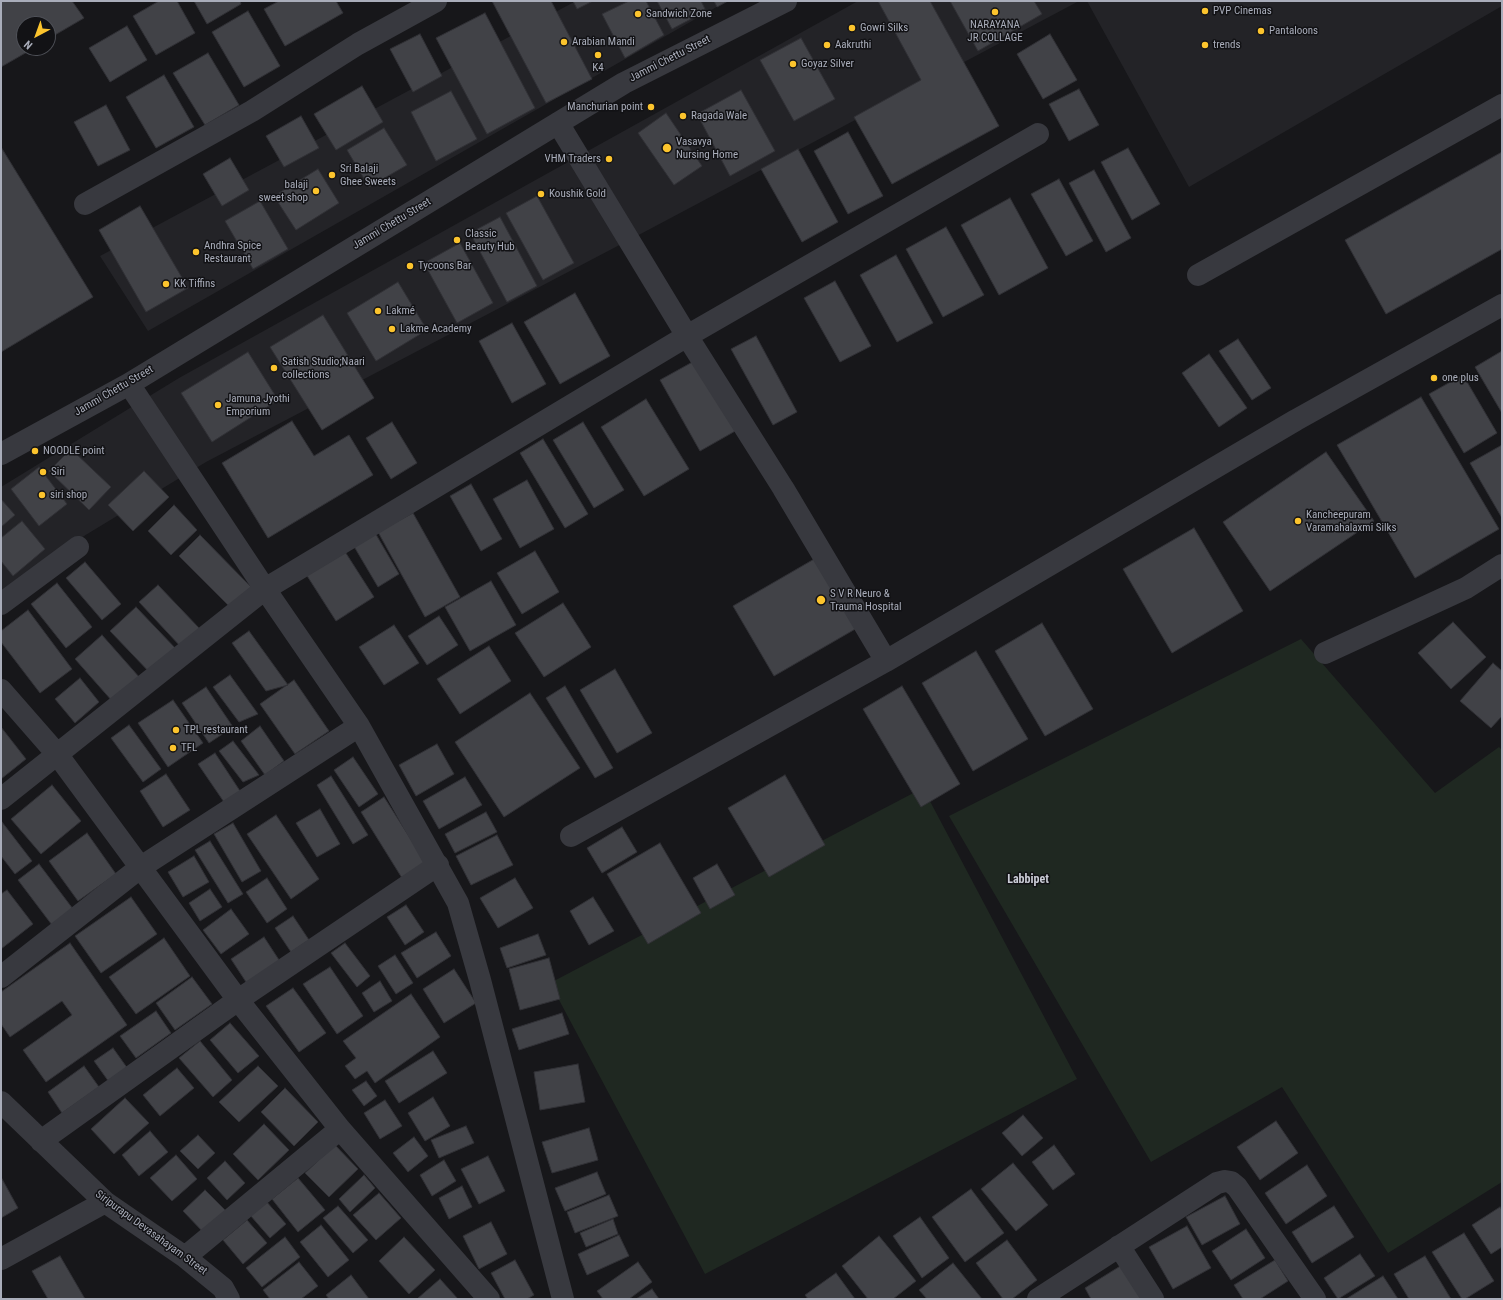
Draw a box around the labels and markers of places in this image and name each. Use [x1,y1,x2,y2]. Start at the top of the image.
place label: PVP Cinemas [1213,4,1272,18]
marker: PVP Cinemas [1200,6,1210,16]
place label: Sandwich Zone [646,7,712,21]
marker: NARAYANA JR COLLAGE [990,7,1000,17]
marker: Sandwich Zone [633,9,643,19]
place label: NARAYANA JR COLLAGE [967,18,1023,44]
place label: Gowri Silks [860,21,908,35]
marker: Gowri Silks [847,23,857,33]
place label: Pantaloons [1269,24,1318,38]
marker: Pantaloons [1256,26,1266,36]
place label: Arabian Mandi [572,35,635,49]
marker: Arabian Mandi [559,37,569,47]
place label: Aakruthi [835,38,871,52]
place label: trends [1213,38,1240,52]
marker: Aakruthi [822,40,832,50]
marker: trends [1200,40,1210,50]
marker: K4 [593,50,603,60]
place label: Goyaz Silver [801,57,854,71]
marker: Goyaz Silver [788,59,798,69]
place label: K4 [592,61,604,75]
place label: Manchurian point [567,100,643,114]
marker: Manchurian point [646,102,656,112]
place label: Ragada Wale [691,109,747,123]
marker: Ragada Wale [678,111,688,121]
place label: Vasavya Nursing Home [676,135,738,161]
marker: Vasavya Nursing Home [661,142,673,154]
place label: VHM Traders [544,152,601,166]
marker: VHM Traders [604,154,614,164]
place label: Sri Balaji Ghee Sweets [340,162,396,188]
marker: Sri Balaji Ghee Sweets [327,170,337,180]
place label: balaji sweet shop [258,178,308,204]
marker: balaji sweet shop [311,186,321,196]
place label: Koushik Gold [549,187,606,201]
marker: Koushik Gold [536,189,546,199]
place label: Classic Beauty Hub [465,227,515,253]
marker: Classic Beauty Hub [452,235,462,245]
place label: Andhra Spice Restaurant [204,239,261,265]
marker: Andhra Spice Restaurant [191,247,201,257]
place label: Tycoons Bar [418,259,471,273]
marker: Tycoons Bar [405,261,415,271]
place label: KK Tiffins [174,277,215,291]
marker: KK Tiffins [161,279,171,289]
place label: Lakmé [386,304,415,318]
marker: Lakmé [373,306,383,316]
place label: Lakme Academy [400,322,472,336]
marker: Lakme Academy [387,324,397,334]
place label: Satish Studio;Naari collections [282,355,365,381]
marker: Satish Studio;Naari collections [269,363,279,373]
place label: one plus [1442,371,1479,385]
marker: one plus [1429,373,1439,383]
place label: Jamuna Jyothi Emporium [226,392,290,418]
marker: Jamuna Jyothi Emporium [213,400,223,410]
place label: NOODLE point [43,444,105,458]
marker: NOODLE point [30,446,40,456]
place label: Siri [51,465,65,479]
marker: Siri [38,467,48,477]
place label: siri shop [50,488,87,502]
marker: siri shop [37,490,47,500]
place label: Kancheepuram Varamahalaxmi Silks [1306,508,1396,534]
marker: Kancheepuram Varamahalaxmi Silks [1293,516,1303,526]
place label: S V R Neuro & Trauma Hospital [830,587,901,613]
marker: S V R Neuro & Trauma Hospital [815,594,827,606]
place label: TPL restaurant [184,723,248,737]
marker: TPL restaurant [171,725,181,735]
place label: TFL [181,741,197,755]
marker: TFL [168,743,178,753]

